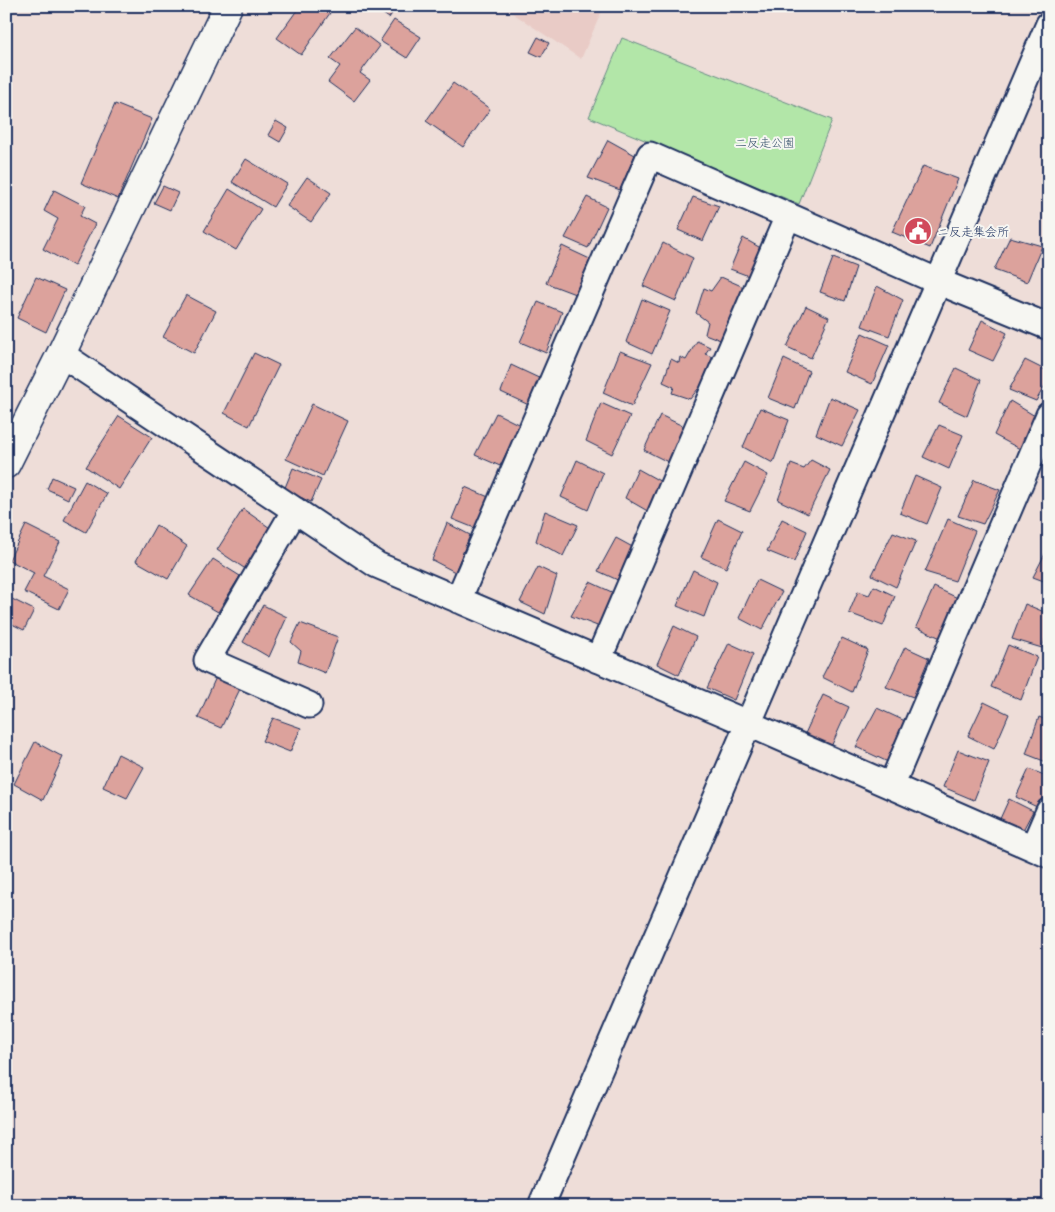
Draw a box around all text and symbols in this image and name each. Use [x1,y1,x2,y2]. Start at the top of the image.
park label: 二反走公園 [735,133,795,151]
public building icon: ニ反走集会所 [903,216,933,246]
place label: ニ反走集会所 [937,222,1009,240]

